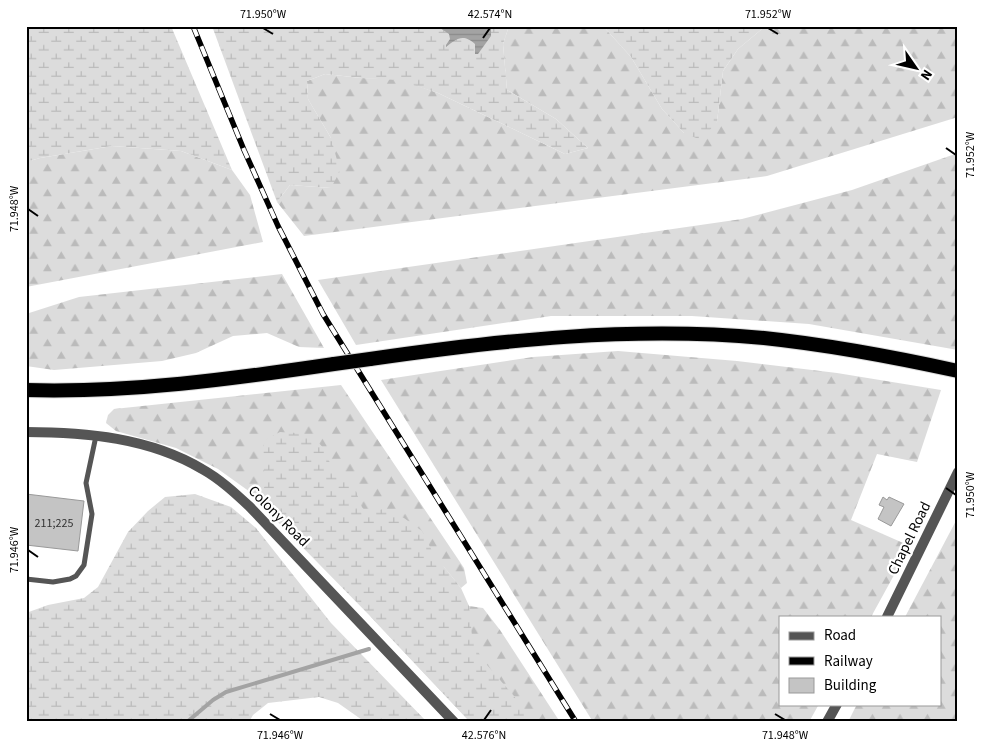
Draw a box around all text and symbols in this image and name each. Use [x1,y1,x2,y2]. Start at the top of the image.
text: 71.950°W [240,6,287,23]
text: 42.574°N [468,6,512,23]
text: 71.952°W [745,6,792,23]
north arrow [892,42,942,92]
text: N [915,65,937,84]
text: 71.952°W [962,131,979,178]
text: 71.948°W [6,185,23,232]
text: 71.950°W [962,471,979,518]
street label: Colony Road [243,481,314,552]
street label: Chapel Road [883,498,936,578]
house number: 211;225 [35,515,73,532]
text: 71.946°W [6,526,23,573]
legend [779,616,942,706]
text: Road [824,625,856,646]
text: Railway [824,651,873,672]
text: Building [824,675,877,696]
text: 71.946°W [257,727,304,744]
text: 42.576°N [462,727,506,744]
text: 71.948°W [762,727,809,744]

